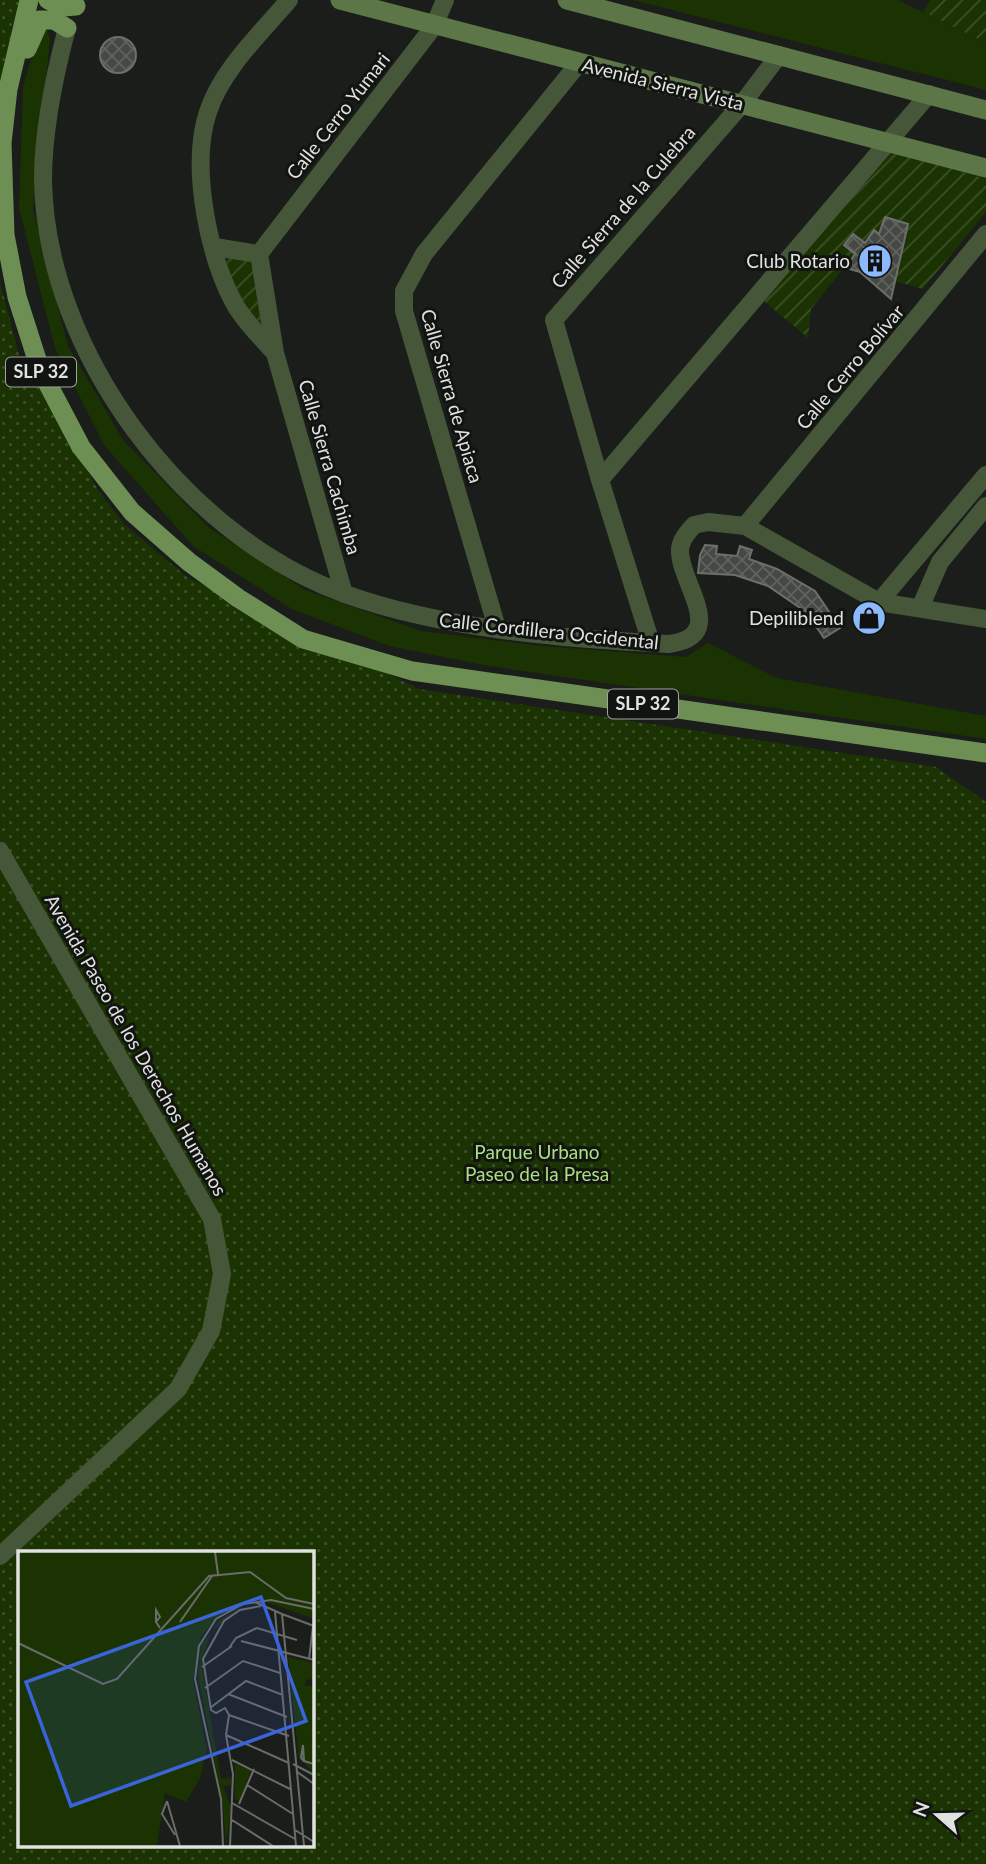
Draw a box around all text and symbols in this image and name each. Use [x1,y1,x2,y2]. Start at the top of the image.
street label: Calle Cerro Yumari [281,48,394,184]
street label: Avenida Sierra Vista [580,52,746,115]
street label: Calle Sierra de la Culebra [546,121,699,293]
building icon: Club Rotario [856,242,894,280]
place label: Club Rotario [746,249,850,272]
street label: Calle Cerro Bolívar [791,300,908,434]
street label: Calle Sierra de Apiaca [417,306,488,485]
road number: SLP 32 [6,358,76,386]
street label: Calle Sierra Cachimba [294,377,366,557]
shop icon: Depiliblend [850,599,888,637]
place label: Depiliblend [749,606,844,629]
street label: Calle Cordillera Occidental [438,608,660,653]
road number: SLP 32 [608,690,678,718]
street label: Avenida Paseo de los Derechos Humanos [40,890,232,1200]
park label: Parque Urbano Paseo de la Presa [465,1140,609,1185]
inset map [18,1551,313,1846]
north arrow [902,1780,972,1850]
text: N [907,1798,934,1820]

